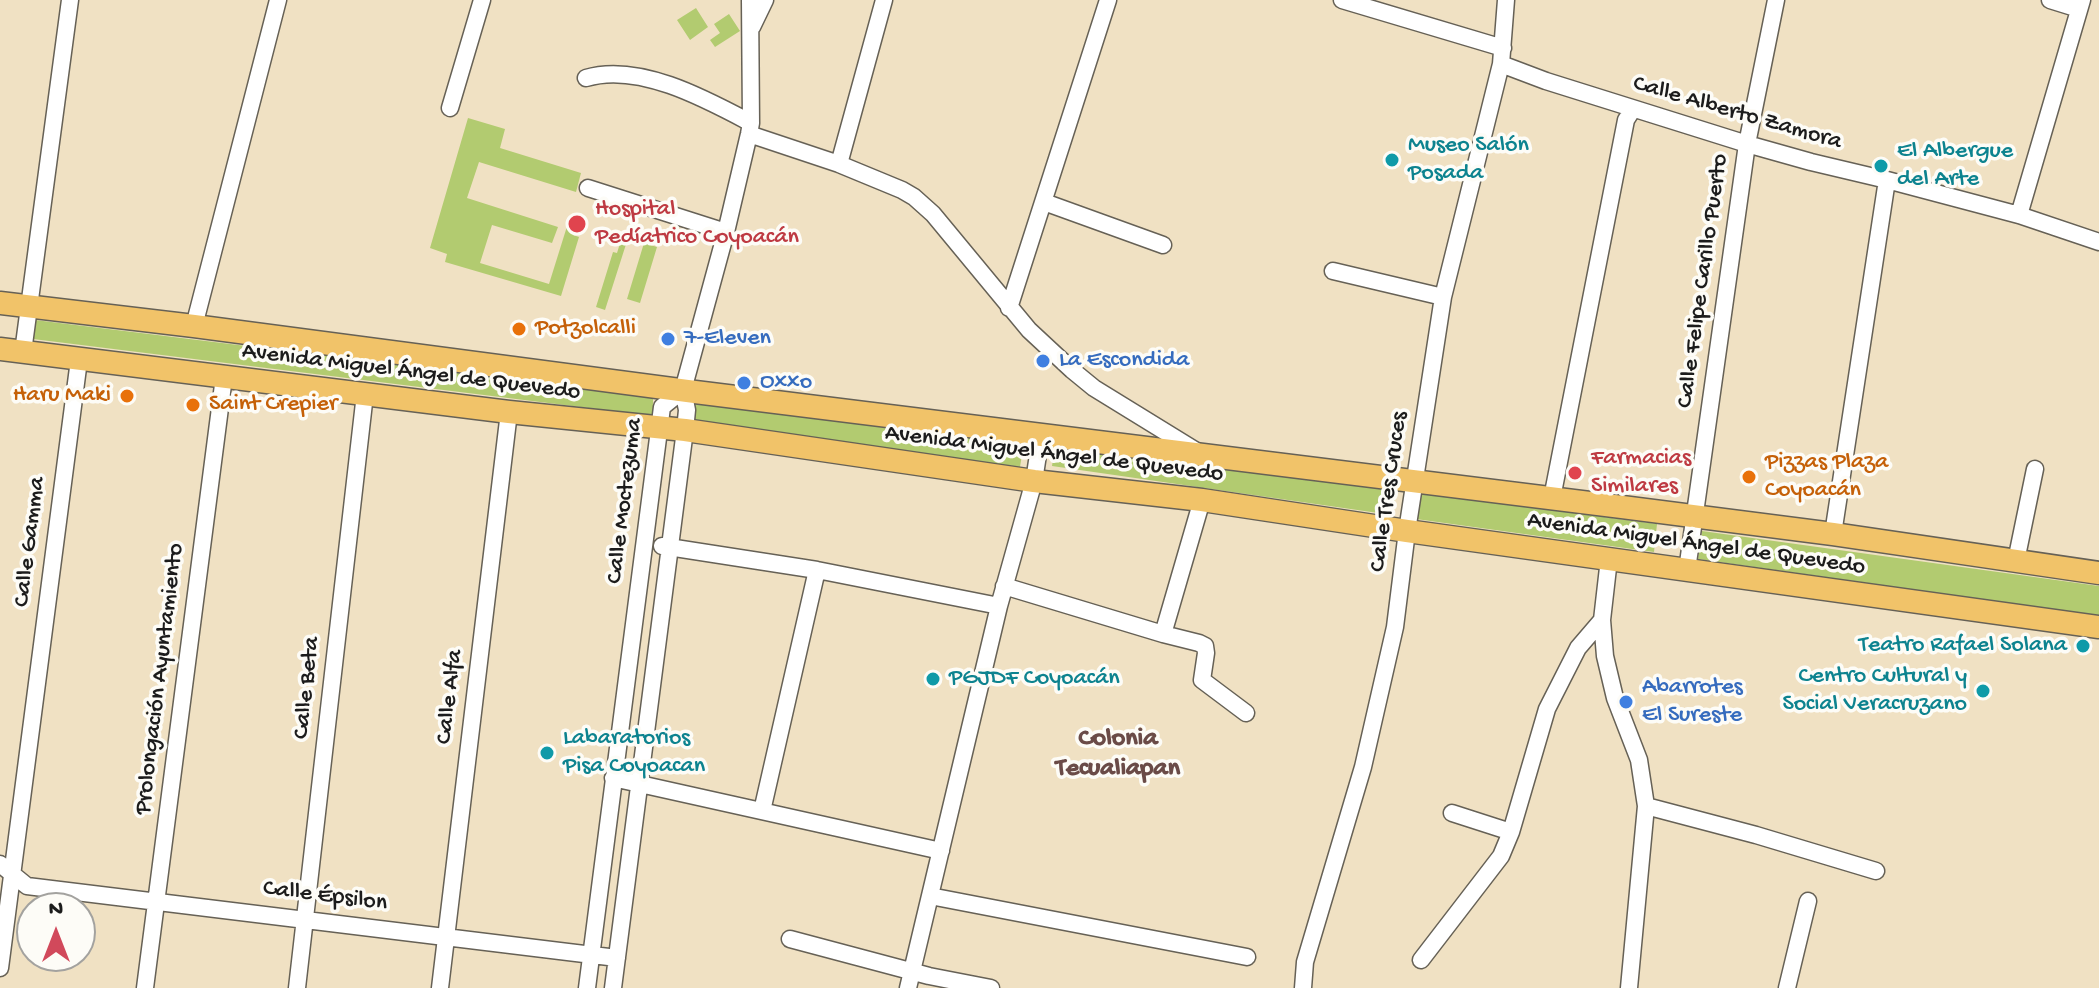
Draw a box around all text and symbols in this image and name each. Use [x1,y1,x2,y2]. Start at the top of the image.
street label: Calle Alberto Zamora [1629,70,1845,158]
place label: Museo Salón Posada [1408,132,1529,188]
place label: El Albergue del Arte [1897,138,2013,194]
marker: Museo Salón Posada [1383,151,1401,169]
street label: Calle Felipe Carillo Puerto [1672,152,1736,410]
marker: El Albergue del Arte [1872,157,1890,175]
place label: Hospital Pedíatrico Coyoacán [595,196,799,252]
marker: Hospital Pedíatrico Coyoacán [566,213,588,235]
place label: Potzolcalli [535,315,636,343]
marker: Potzolcalli [510,320,528,338]
place label: 7-Eleven [684,325,771,353]
marker: 7-Eleven [659,330,677,348]
street label: Avenida Miguel Ángel de Quevedo [240,338,582,408]
place label: La Escondida [1059,347,1189,375]
marker: La Escondida [1034,352,1052,370]
place label: Oxxo [760,369,812,397]
marker: Oxxo [735,374,753,392]
place label: Haru Maki [13,382,111,410]
marker: Haru Maki [118,387,136,405]
place label: Saint Crepier [209,391,337,419]
marker: Saint Crepier [184,396,202,414]
street label: Calle Tres Cruces [1364,410,1416,574]
street label: Calle Moctezuma [602,417,650,585]
street label: Avenida Miguel Ángel de Quevedo [883,420,1225,490]
place label: Farmacias Similares [1591,445,1691,501]
place label: Pizzas Plaza Coyoacán [1765,449,1888,505]
marker: Farmacias Similares [1566,464,1584,482]
marker: Pizzas Plaza Coyoacán [1740,468,1758,486]
street label: Calle Gamma [9,475,53,609]
street label: Avenida Miguel Ángel de Quevedo [1525,507,1867,583]
street label: Prolongación Ayuntamiento [130,542,192,816]
place label: Teatro Rafael Solana [1859,632,2067,660]
street label: Calle Beta [288,635,328,741]
marker: Teatro Rafael Solana [2074,637,2092,655]
street label: Calle Alfa [431,648,471,746]
place label: Centro Cultural y Social Veracruzano [1783,663,1967,719]
place label: PGJDF Coyoacán [949,665,1120,693]
marker: PGJDF Coyoacán [924,670,942,688]
place label: Abarrotes El Sureste [1642,674,1743,730]
marker: Centro Cultural y Social Veracruzano [1974,682,1992,700]
marker: Abarrotes El Sureste [1617,693,1635,711]
district label: Colonia Tecualiapan [1056,724,1180,786]
place label: Labaratorios Pisa Coyoacan [563,725,705,781]
marker: Labaratorios Pisa Coyoacan [538,744,556,762]
street label: Calle Épsilon [261,875,389,919]
north arrow [16,892,96,972]
text: N [49,897,63,923]

